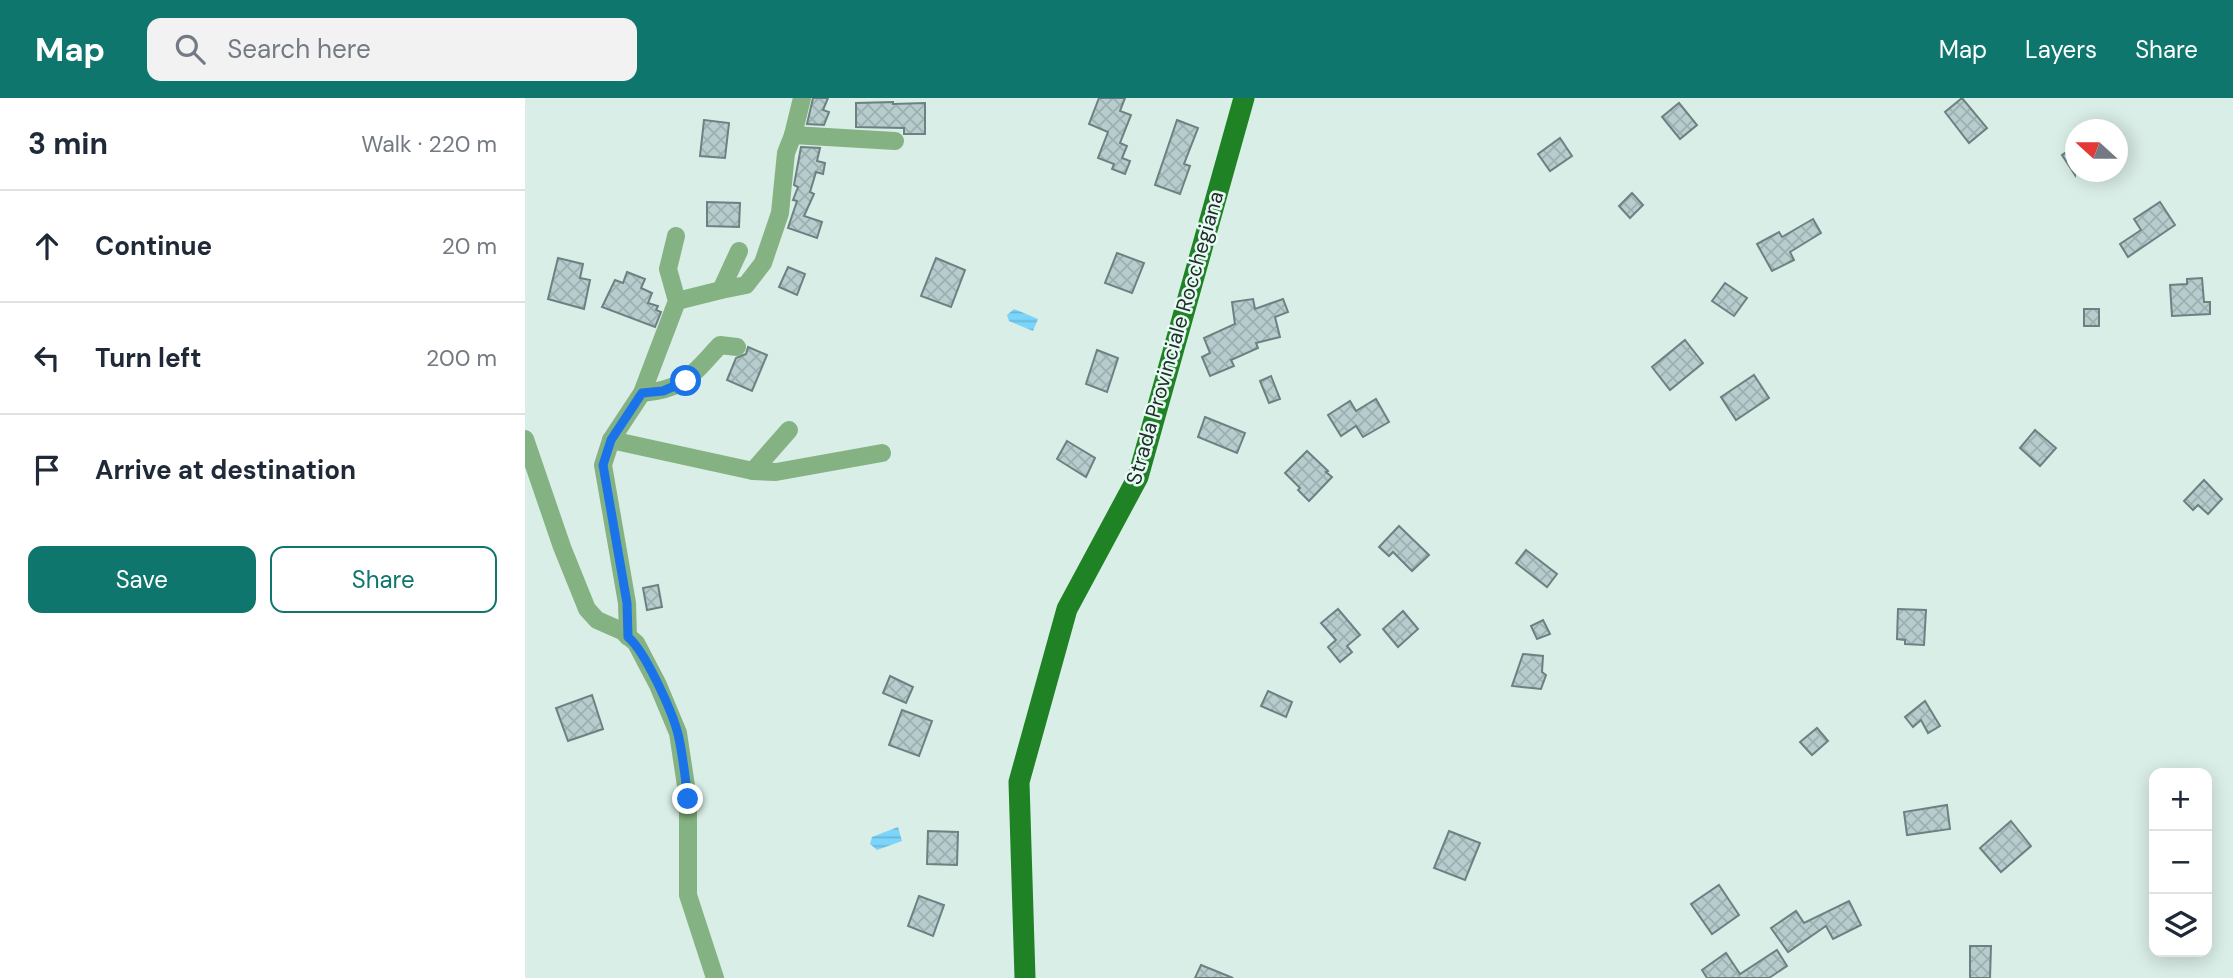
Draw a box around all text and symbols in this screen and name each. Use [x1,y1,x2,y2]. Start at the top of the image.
search box [147,18,637,81]
text: Map [35,28,105,71]
icon: search [171,30,209,68]
text: Search here [227,32,371,66]
text: Map [1939,34,1987,65]
text: Layers [2025,34,2097,65]
text: Share [2135,34,2198,65]
north arrow [2065,119,2128,182]
text: 3 min [28,124,108,163]
text: Walk · 220 m [361,129,497,159]
street label: Strada Provinciale Rocchegiana [1120,188,1230,488]
icon: ahead [28,227,66,265]
text: Continue [95,229,212,263]
text: 20 m [442,231,497,261]
icon: left [28,339,66,377]
text: Turn left [95,341,202,375]
text: 200 m [426,343,497,373]
route start [670,365,701,396]
icon: arrive [28,451,66,489]
text: Arrive at destination [95,453,356,487]
button: Save [28,546,256,613]
button: Share [270,546,497,613]
map controls [2149,768,2212,957]
button: + [2149,768,2212,831]
route end [672,783,703,814]
button: − [2149,831,2212,894]
button: layers [2149,894,2212,957]

